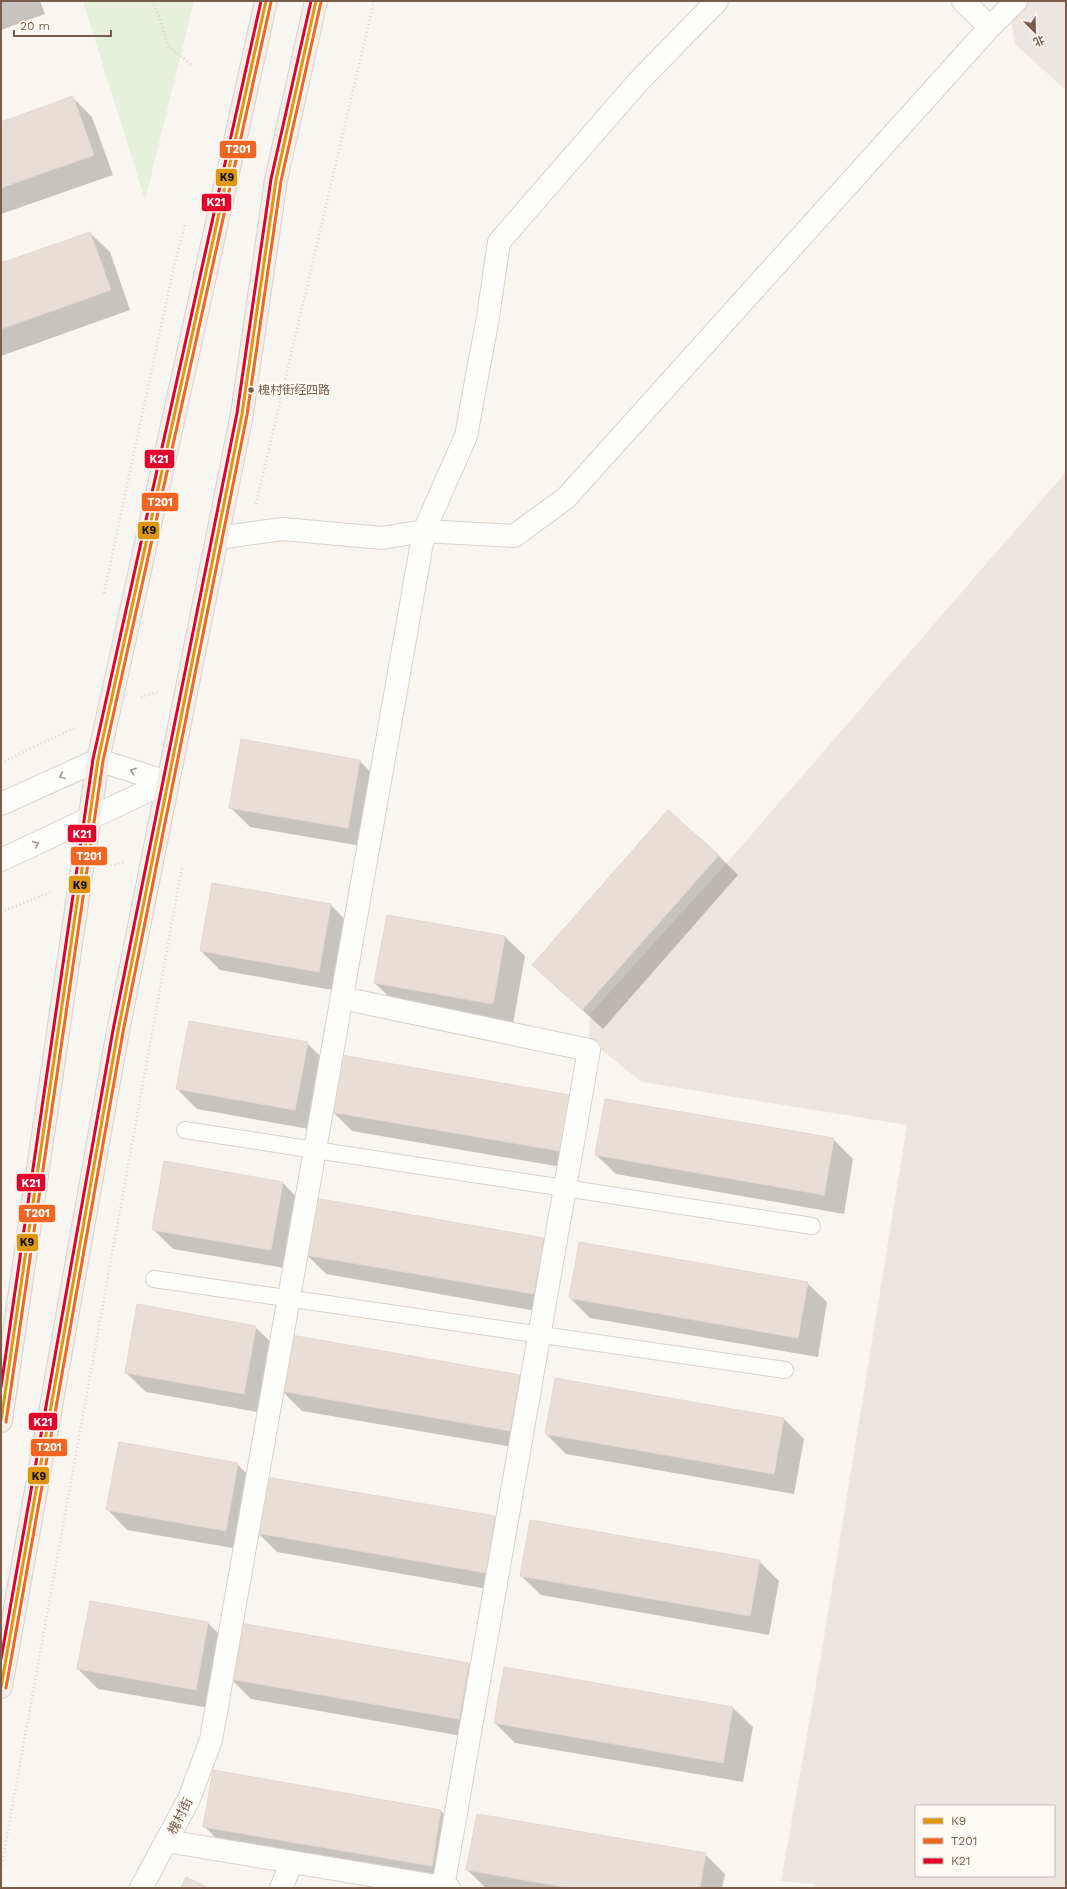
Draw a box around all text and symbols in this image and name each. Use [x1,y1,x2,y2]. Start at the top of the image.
scale bar [14,12,111,38]
north arrow [1015,12,1055,52]
text: 20 m [20,19,50,33]
text: 北 [1031,33,1046,49]
line badge: T201 [219,140,257,159]
text: T201 [225,143,251,156]
line badge: K9 [215,168,238,187]
text: K9 [220,171,234,184]
line badge: K21 [201,193,232,212]
text: K21 [207,196,225,209]
place label: 槐村街经四路 [258,383,330,397]
marker: 槐村街经四路 [246,385,256,395]
line badge: K21 [144,449,175,469]
text: K21 [150,453,168,466]
line badge: T201 [141,492,179,512]
text: T201 [147,496,173,509]
line badge: K9 [137,521,160,540]
text: K9 [142,524,156,537]
one-way arrow [129,767,136,776]
one-way arrow [59,772,66,780]
line badge: K21 [67,824,97,843]
text: K21 [73,828,91,841]
one-way arrow [32,841,40,849]
line badge: T201 [70,846,108,866]
text: T201 [76,850,102,863]
line badge: K9 [68,875,91,894]
text: K9 [73,879,87,892]
line badge: K21 [16,1173,46,1192]
text: K21 [22,1177,40,1190]
line badge: T201 [18,1204,56,1223]
text: T201 [24,1207,50,1220]
line badge: K9 [16,1233,39,1252]
text: K9 [20,1236,34,1249]
line badge: K21 [28,1412,58,1431]
text: K21 [34,1416,52,1429]
line badge: T201 [30,1438,68,1457]
text: T201 [36,1441,62,1454]
line badge: K9 [27,1466,50,1485]
text: K9 [32,1470,46,1483]
street label: 槐村街 [164,1795,196,1837]
legend [915,1805,1055,1877]
text: K9 [951,1814,966,1828]
text: T201 [951,1834,977,1848]
text: K21 [951,1854,971,1868]

